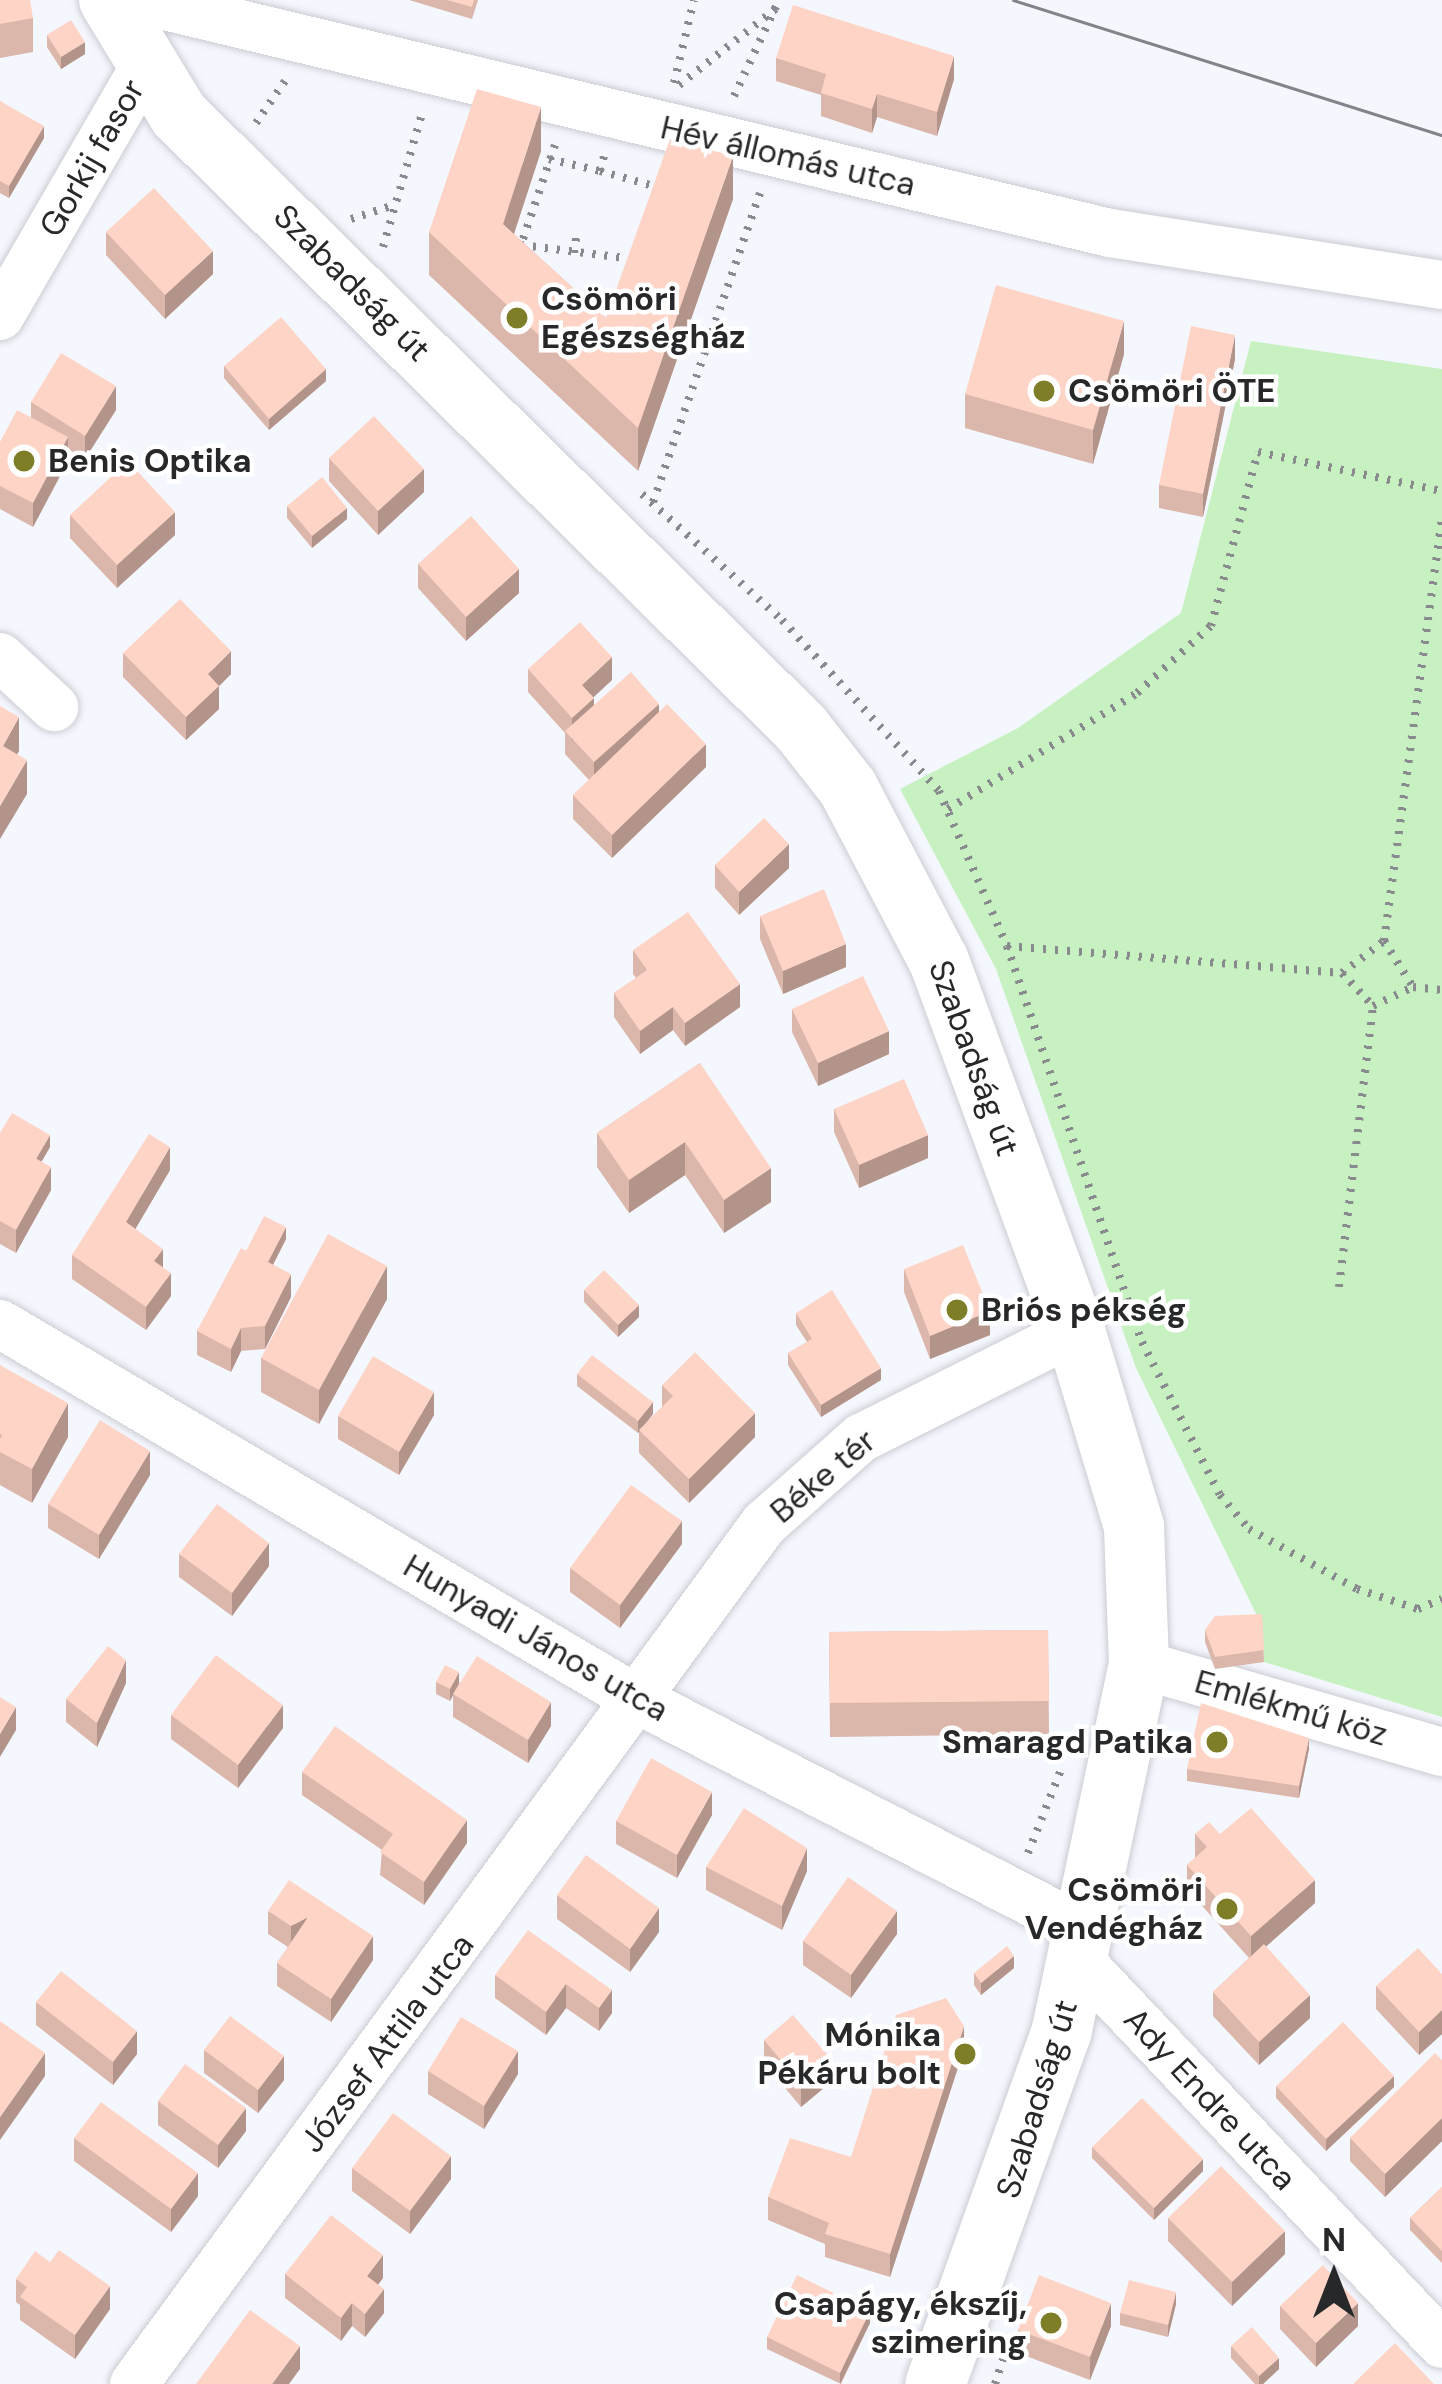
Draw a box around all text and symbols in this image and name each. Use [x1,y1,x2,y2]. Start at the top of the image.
street label: Gorkij fasor [31,72,153,244]
street label: Hév állomás utca [657,107,919,205]
street label: Szabadság út [265,196,439,370]
place label: Csömöri Egészségház [541,279,745,357]
marker: Csömöri Egészségház [504,305,530,331]
place label: Csömöri ÖTE [1068,371,1276,411]
marker: Csömöri ÖTE [1031,378,1057,404]
place label: Benis Optika [48,441,252,481]
marker: Benis Optika [11,448,37,474]
street label: Szabadság út [920,955,1028,1161]
place label: Briós pékség [981,1290,1186,1330]
marker: Briós pékség [944,1297,970,1323]
street label: Béke tér [762,1421,884,1531]
street label: Hunyadi János utca [397,1546,675,1730]
street label: Emlékmű köz [1190,1662,1392,1754]
place label: Smaragd Patika [942,1722,1193,1762]
marker: Smaragd Patika [1204,1729,1230,1755]
place label: Csömöri Vendégház [1025,1870,1203,1948]
marker: Csömöri Vendégház [1214,1896,1240,1922]
street label: József Attila utca [292,1926,482,2160]
street label: Szabadság út [988,1995,1086,2203]
street label: Ady Endre utca [1116,2000,1304,2198]
place label: Mónika Pékáru bolt [757,2015,941,2093]
marker: Mónika Pékáru bolt [952,2041,978,2067]
north arrow [1274,2216,1394,2336]
text: N [1322,2218,1346,2261]
place label: Csapágy, ékszíj, szimering [774,2284,1027,2362]
marker: Csapágy, ékszíj, szimering [1038,2310,1064,2336]

